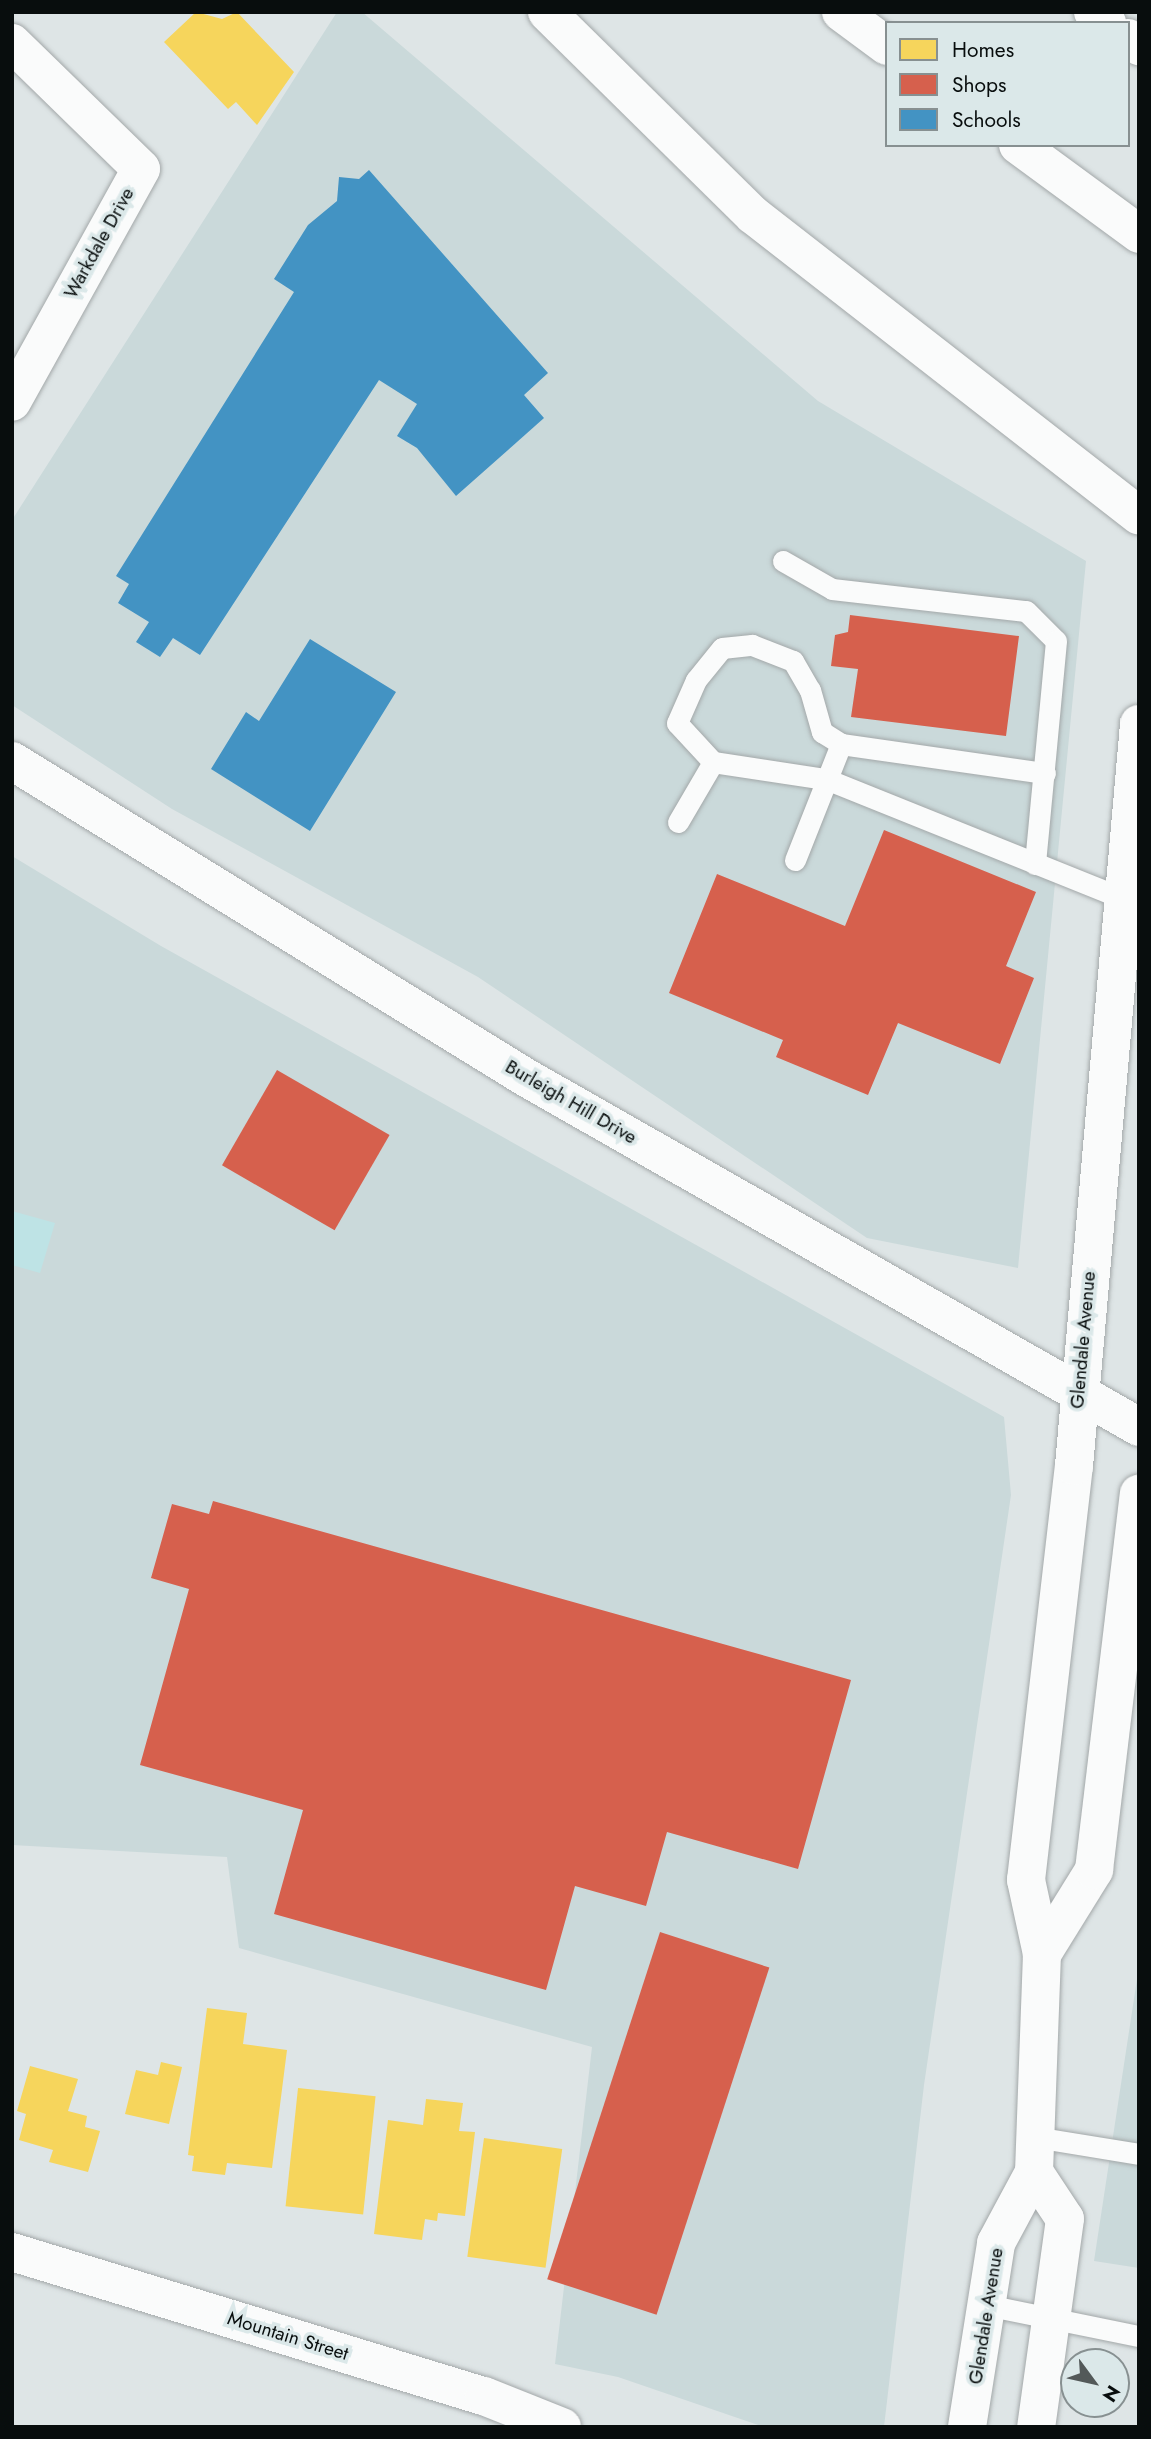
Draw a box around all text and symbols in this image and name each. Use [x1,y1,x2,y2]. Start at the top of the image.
legend [885,21,1130,147]
text: Homes [952,35,1014,65]
text: Shops [952,70,1006,100]
text: Schools [952,105,1021,135]
street label: Warkdale Drive [59,184,139,302]
street label: Burleigh Hill Drive [501,1055,641,1149]
street label: Glendale Avenue [1066,1270,1100,1410]
street label: Glendale Avenue [964,2246,1008,2386]
street label: Mountain Street [225,2307,351,2365]
north arrow [1060,2348,1130,2418]
text: N [1096,2380,1127,2407]

